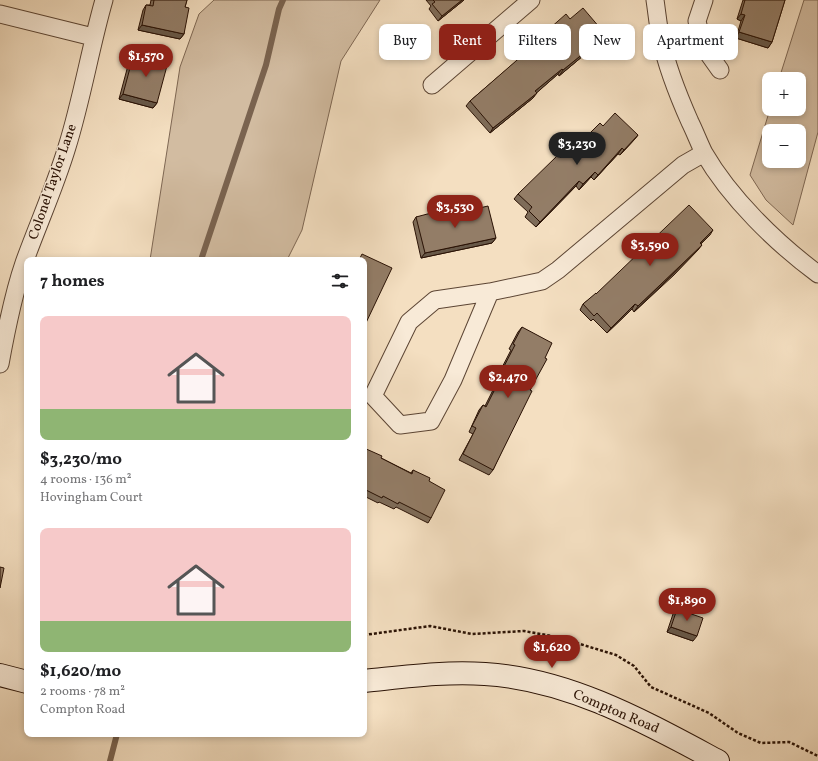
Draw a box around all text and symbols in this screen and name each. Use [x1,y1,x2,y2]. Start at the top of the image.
chip: Buy [379,24,431,60]
chip: Rent [439,24,496,60]
chip: Filters [504,24,571,60]
chip: New [579,24,635,60]
chip: Apartment [643,24,738,60]
pin: $1,570 [113,44,179,78]
text: $1,570 [128,48,164,66]
map controls [762,72,806,168]
button: + [762,72,806,116]
street label: Colonel Taylor Lane [24,121,82,242]
button: − [762,124,806,168]
pin: $3,230 [544,132,610,166]
text: $3,230 [558,136,596,154]
pin: $3,530 [422,195,488,229]
text: $3,530 [436,199,474,217]
pin: $3,590 [617,233,683,267]
text: $3,590 [631,237,669,255]
text: 7 homes [40,270,105,293]
icon: filters [329,270,351,292]
icon: home [160,342,232,414]
pin: $2,470 [475,365,541,399]
text: $2,470 [488,369,528,387]
text: $3,230/mo [40,448,122,471]
text: 4 rooms · 136 m² [40,471,132,489]
text: Hovingham Court [40,489,143,507]
icon: home [160,554,232,626]
pin: $1,890 [654,588,720,622]
text: $1,890 [668,592,706,610]
pin: $1,620 [519,635,585,669]
text: $1,620 [533,639,571,657]
text: $1,620/mo [40,660,121,683]
text: 2 rooms · 78 m² [40,683,125,701]
street label: Compton Road [570,685,662,739]
text: Compton Road [40,701,125,719]

